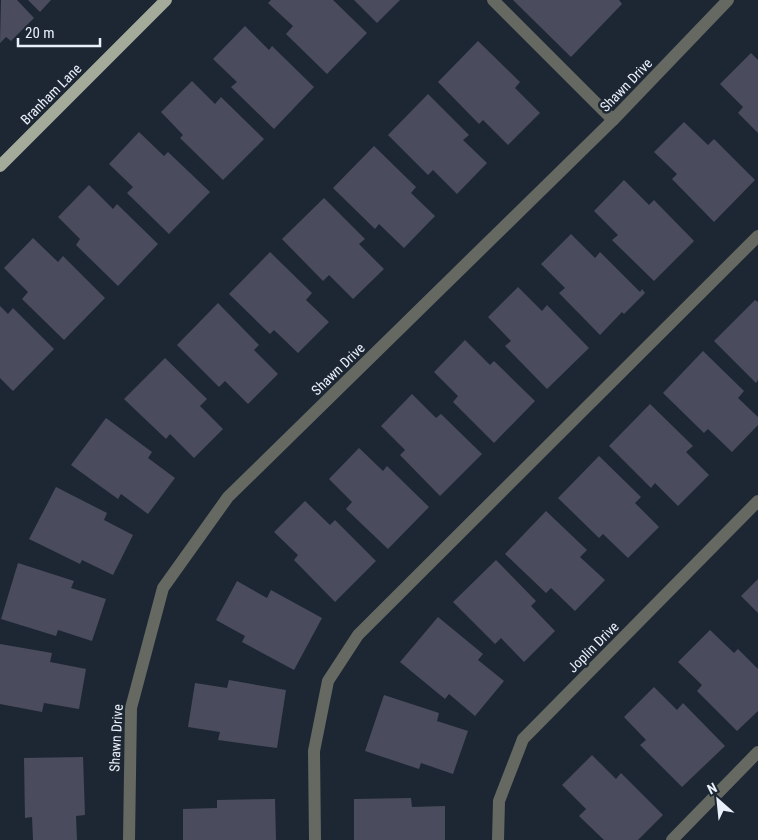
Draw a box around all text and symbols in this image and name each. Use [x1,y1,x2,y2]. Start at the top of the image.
scale bar [18,15,100,47]
text: 20 m [25,24,55,42]
street label: Shawn Drive [597,55,656,115]
street label: Branham Lane [17,60,85,128]
street label: Shawn Drive [308,339,368,398]
street label: Joplin Drive [564,618,622,676]
street label: Shawn Drive [106,703,126,772]
north arrow [693,775,743,825]
text: N [705,779,720,797]

